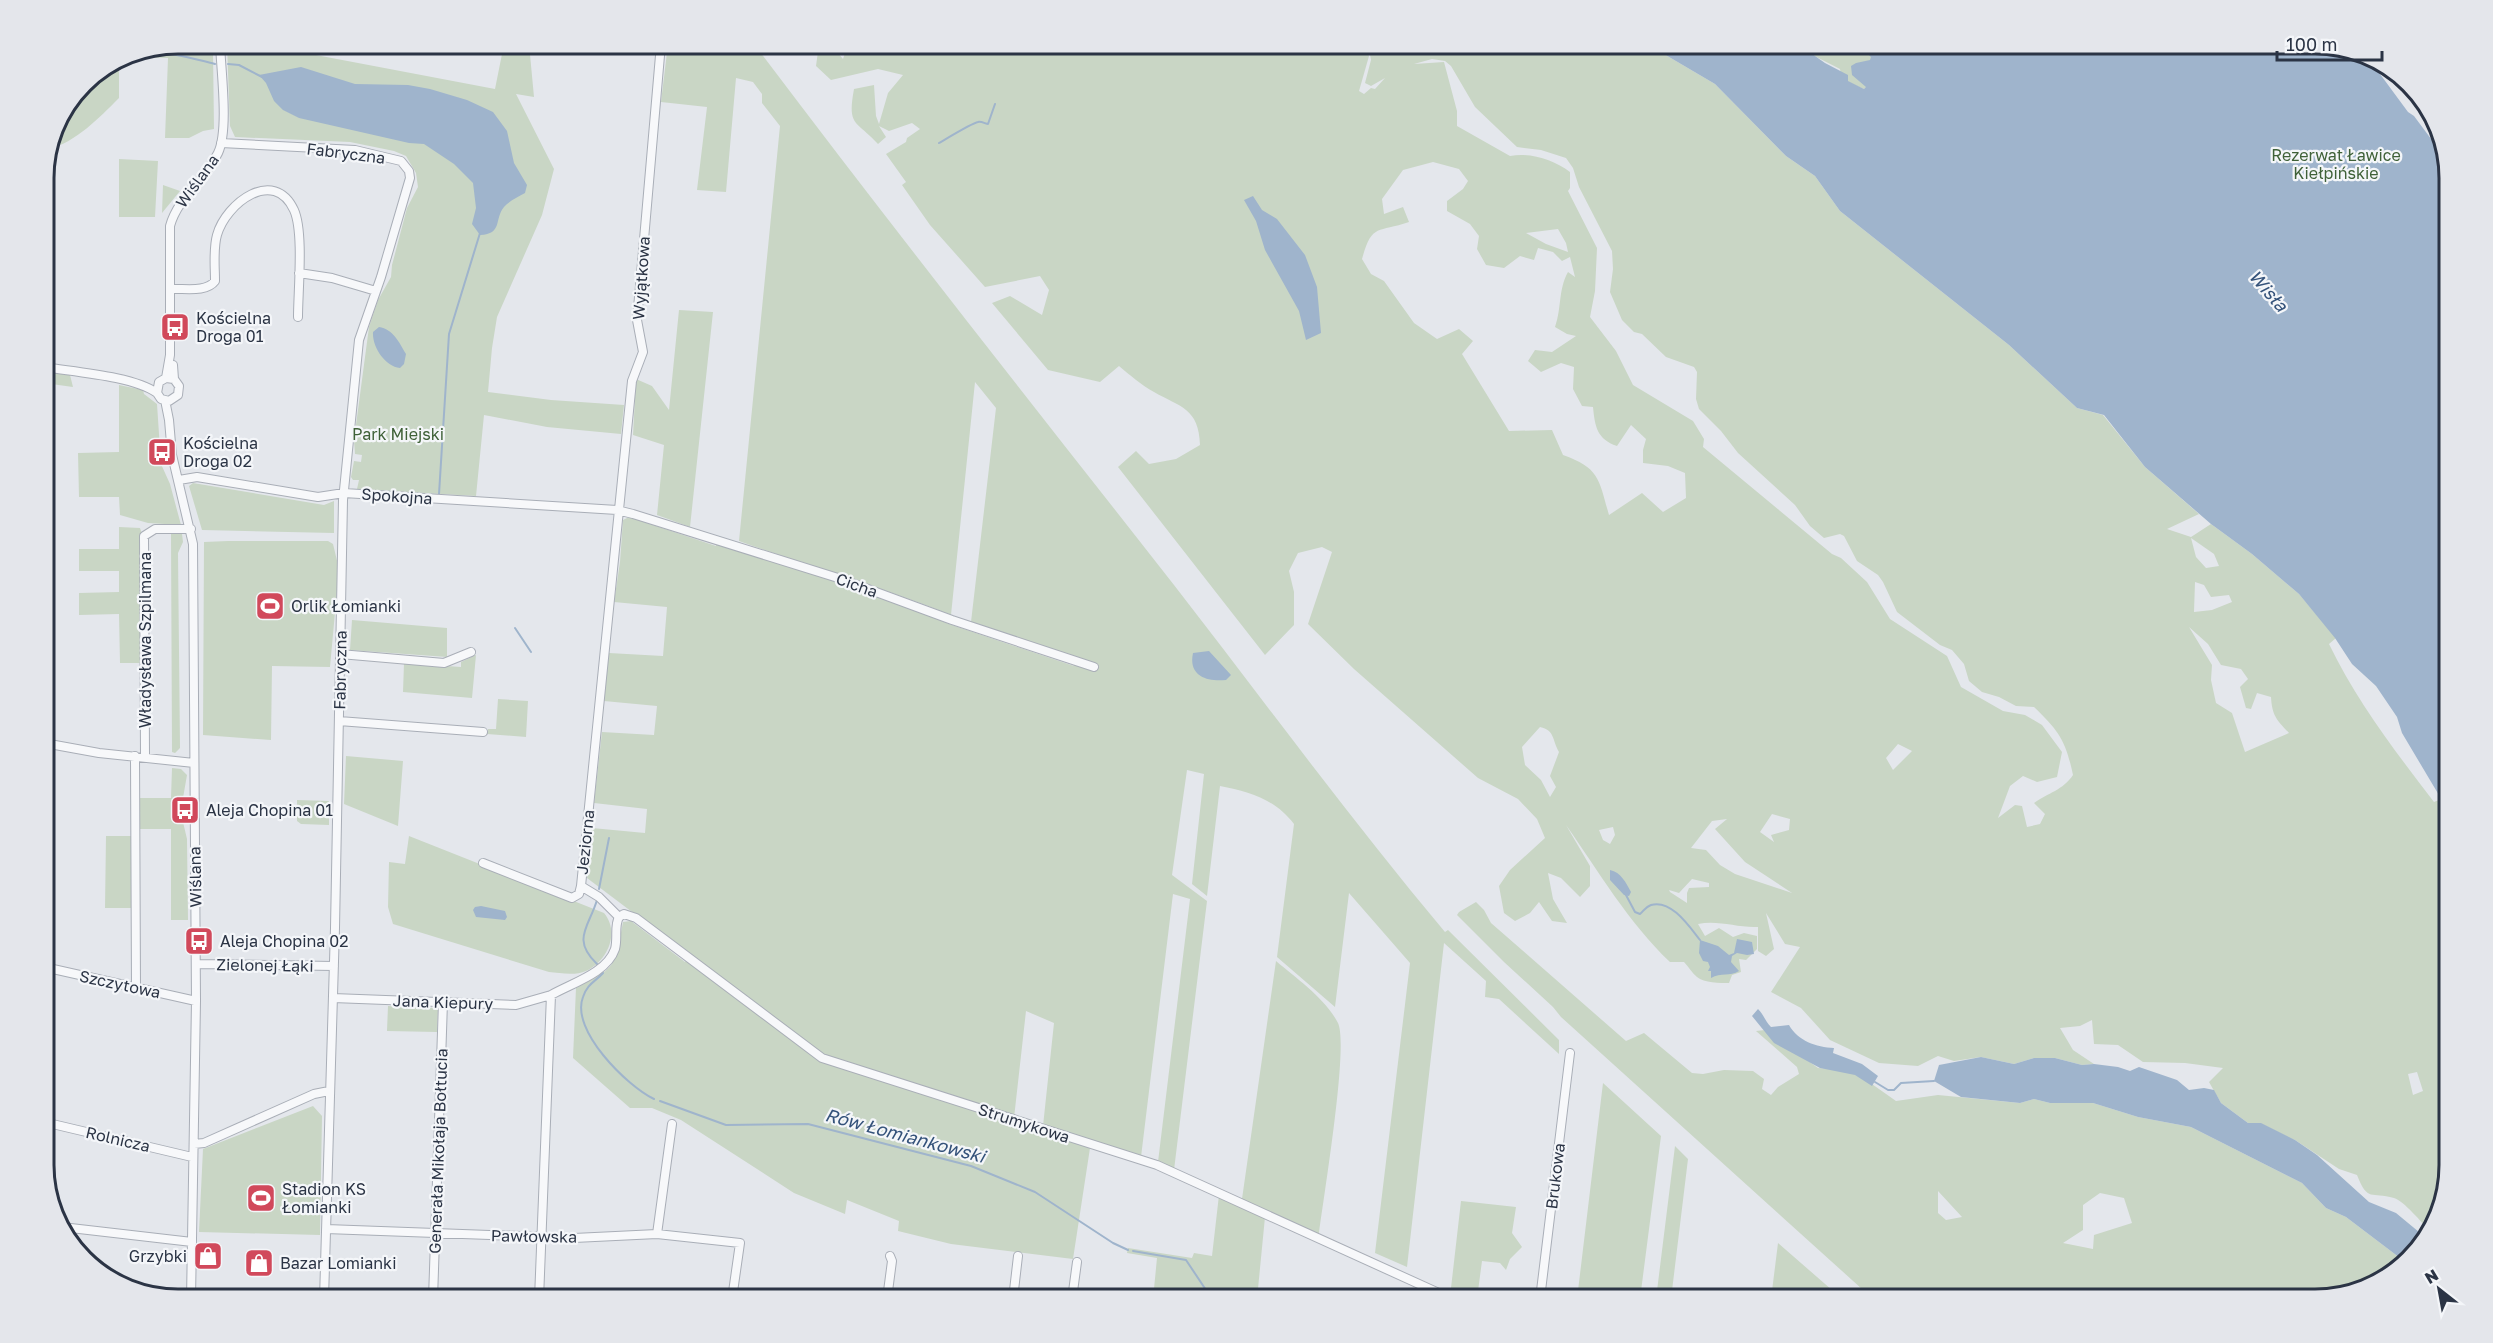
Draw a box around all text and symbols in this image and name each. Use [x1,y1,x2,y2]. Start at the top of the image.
scale bar [2277,24,2382,62]
text: 100 m [2286,33,2337,55]
street label: Fabryczna [305,138,387,168]
park label: Rezerwat Ławice Kiełpińskie [2271,145,2401,183]
street label: Wiślana [171,150,223,212]
street label: Wyjątkowa [628,236,654,320]
water label: Wisła [2245,265,2293,316]
place label: Kościelna Droga 01 [196,308,271,346]
bus stop icon: Kościelna Droga 01 [159,311,191,343]
park label: Park Miejski [352,424,444,444]
place label: Kościelna Droga 02 [183,433,258,471]
bus stop icon: Kościelna Droga 02 [146,436,178,468]
street label: Spokojna [361,484,433,508]
street label: Władysława Szpilmana [135,552,155,728]
street label: Cicha [833,568,881,602]
sports icon: Orlik Łomianki [254,590,286,622]
place label: Orlik Łomianki [291,596,401,616]
street label: Fabryczna [329,630,351,710]
bus stop icon: Aleja Chopina 01 [169,794,201,826]
place label: Aleja Chopina 01 [206,800,333,820]
street label: Jeziorna [572,808,598,876]
street label: Wiślana [184,846,206,908]
bus stop icon: Aleja Chopina 02 [183,925,215,957]
place label: Aleja Chopina 02 [220,931,349,951]
street label: Zielonej Łąki [216,954,314,976]
street label: Szczytowa [78,966,162,1002]
street label: Jana Kiepury [392,990,494,1014]
street label: Generała Mikołaja Bołtucia [424,1048,452,1254]
street label: Strumykowa [976,1099,1072,1147]
water label: Rów Łomiankowski [823,1103,990,1168]
street label: Rolnicza [84,1122,152,1156]
street label: Brukowa [1541,1142,1569,1210]
place label: Stadion KS Łomianki [282,1179,366,1217]
sports icon: Stadion KS Łomianki [245,1182,277,1214]
street label: Pawłowska [491,1225,577,1247]
shop icon: Grzybki [192,1240,224,1272]
place label: Grzybki [129,1246,187,1266]
shop icon: Bazar Lomianki [243,1247,275,1279]
place label: Bazar Lomianki [280,1253,396,1273]
north arrow [2409,1259,2469,1319]
text: N [2421,1264,2442,1288]

